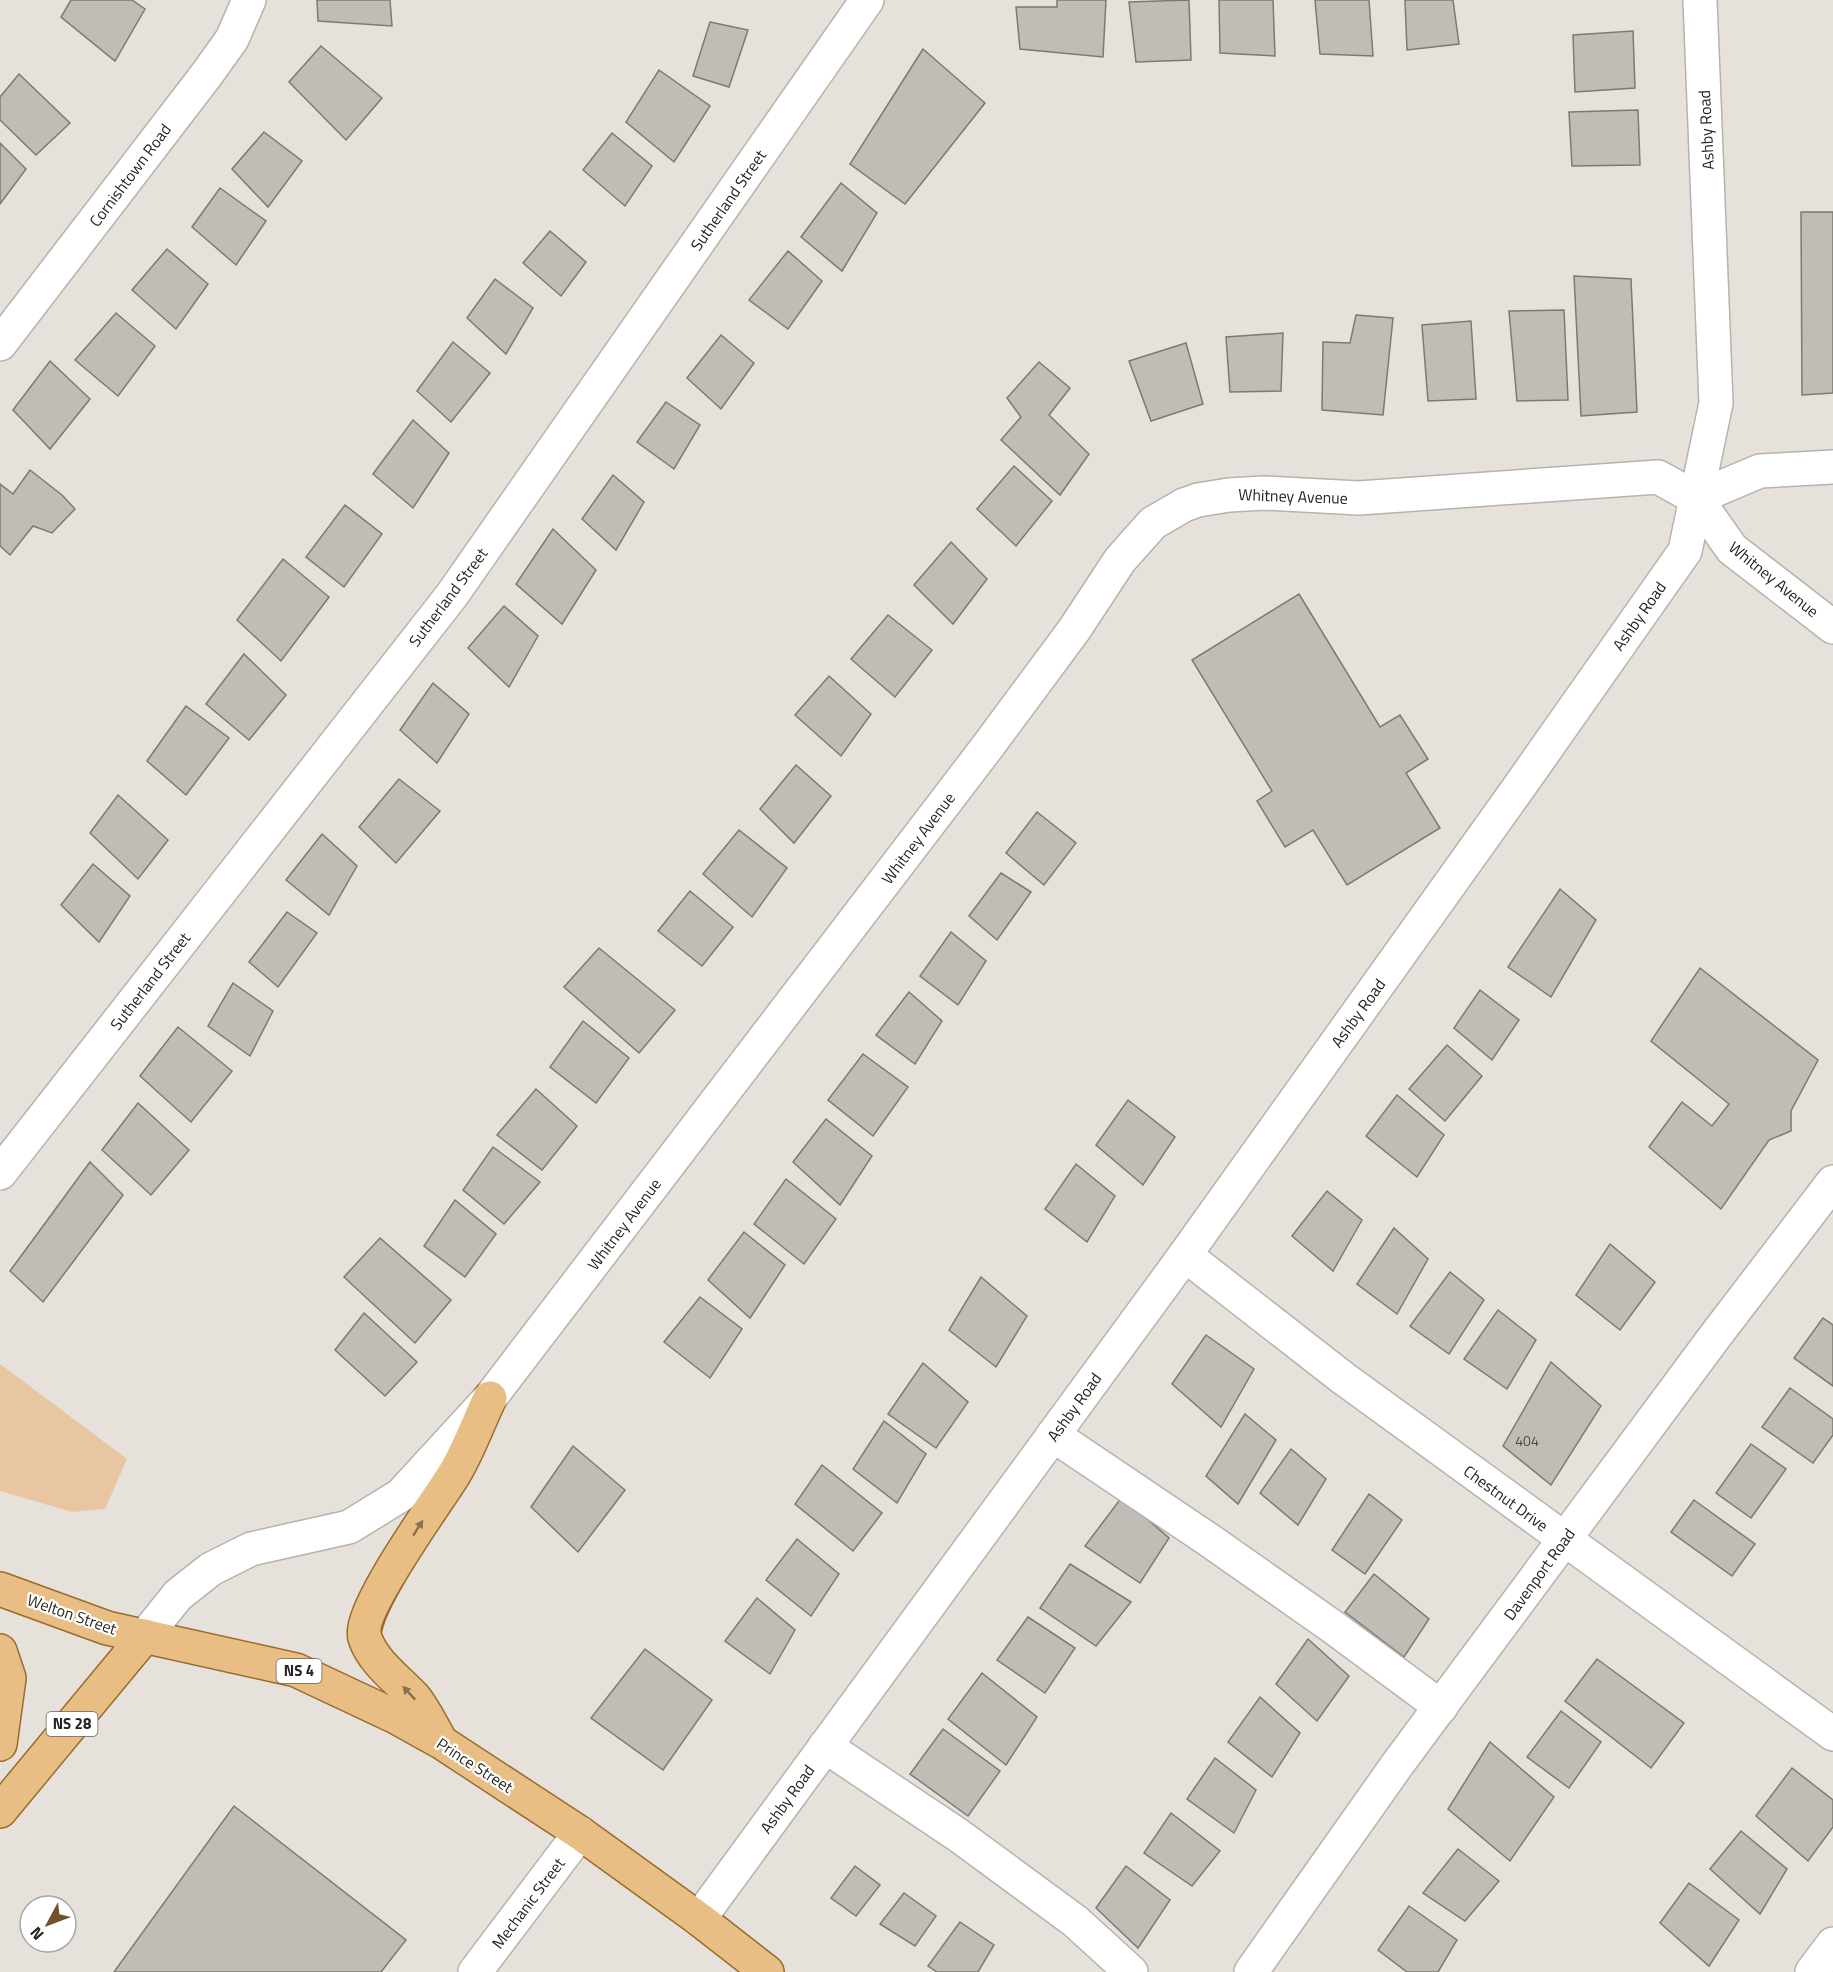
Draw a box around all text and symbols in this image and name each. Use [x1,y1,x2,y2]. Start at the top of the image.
street label: Ashby Road [1692,90,1720,170]
street label: Cornishtown Road [83,118,177,232]
street label: Sutherland Street [684,144,772,255]
street label: Whitney Avenue [1238,482,1348,510]
street label: Whitney Avenue [1724,535,1824,623]
street label: Sutherland Street [403,542,493,652]
street label: Ashby Road [1606,576,1672,656]
street label: Whitney Avenue [875,787,961,889]
street label: Sutherland Street [104,927,196,1035]
street label: Ashby Road [1325,974,1391,1052]
street label: Whitney Avenue [581,1173,667,1275]
street label: Ashby Road [1041,1368,1107,1446]
house number: 404 [1515,1430,1539,1451]
street label: Chestnut Drive [1459,1459,1553,1537]
one-way arrow [412,1520,423,1536]
street label: Davenport Road [1497,1523,1581,1625]
street label: Welton Street [24,1588,120,1641]
road number: NS 4 [276,1659,322,1683]
one-way arrow [402,1685,416,1700]
road number: NS 28 [46,1712,98,1736]
street label: Prince Street [432,1731,518,1799]
street label: Ashby Road [754,1760,820,1838]
street label: Mechanic Street [486,1852,571,1954]
north arrow [18,1894,78,1954]
text: N [24,1922,49,1946]

